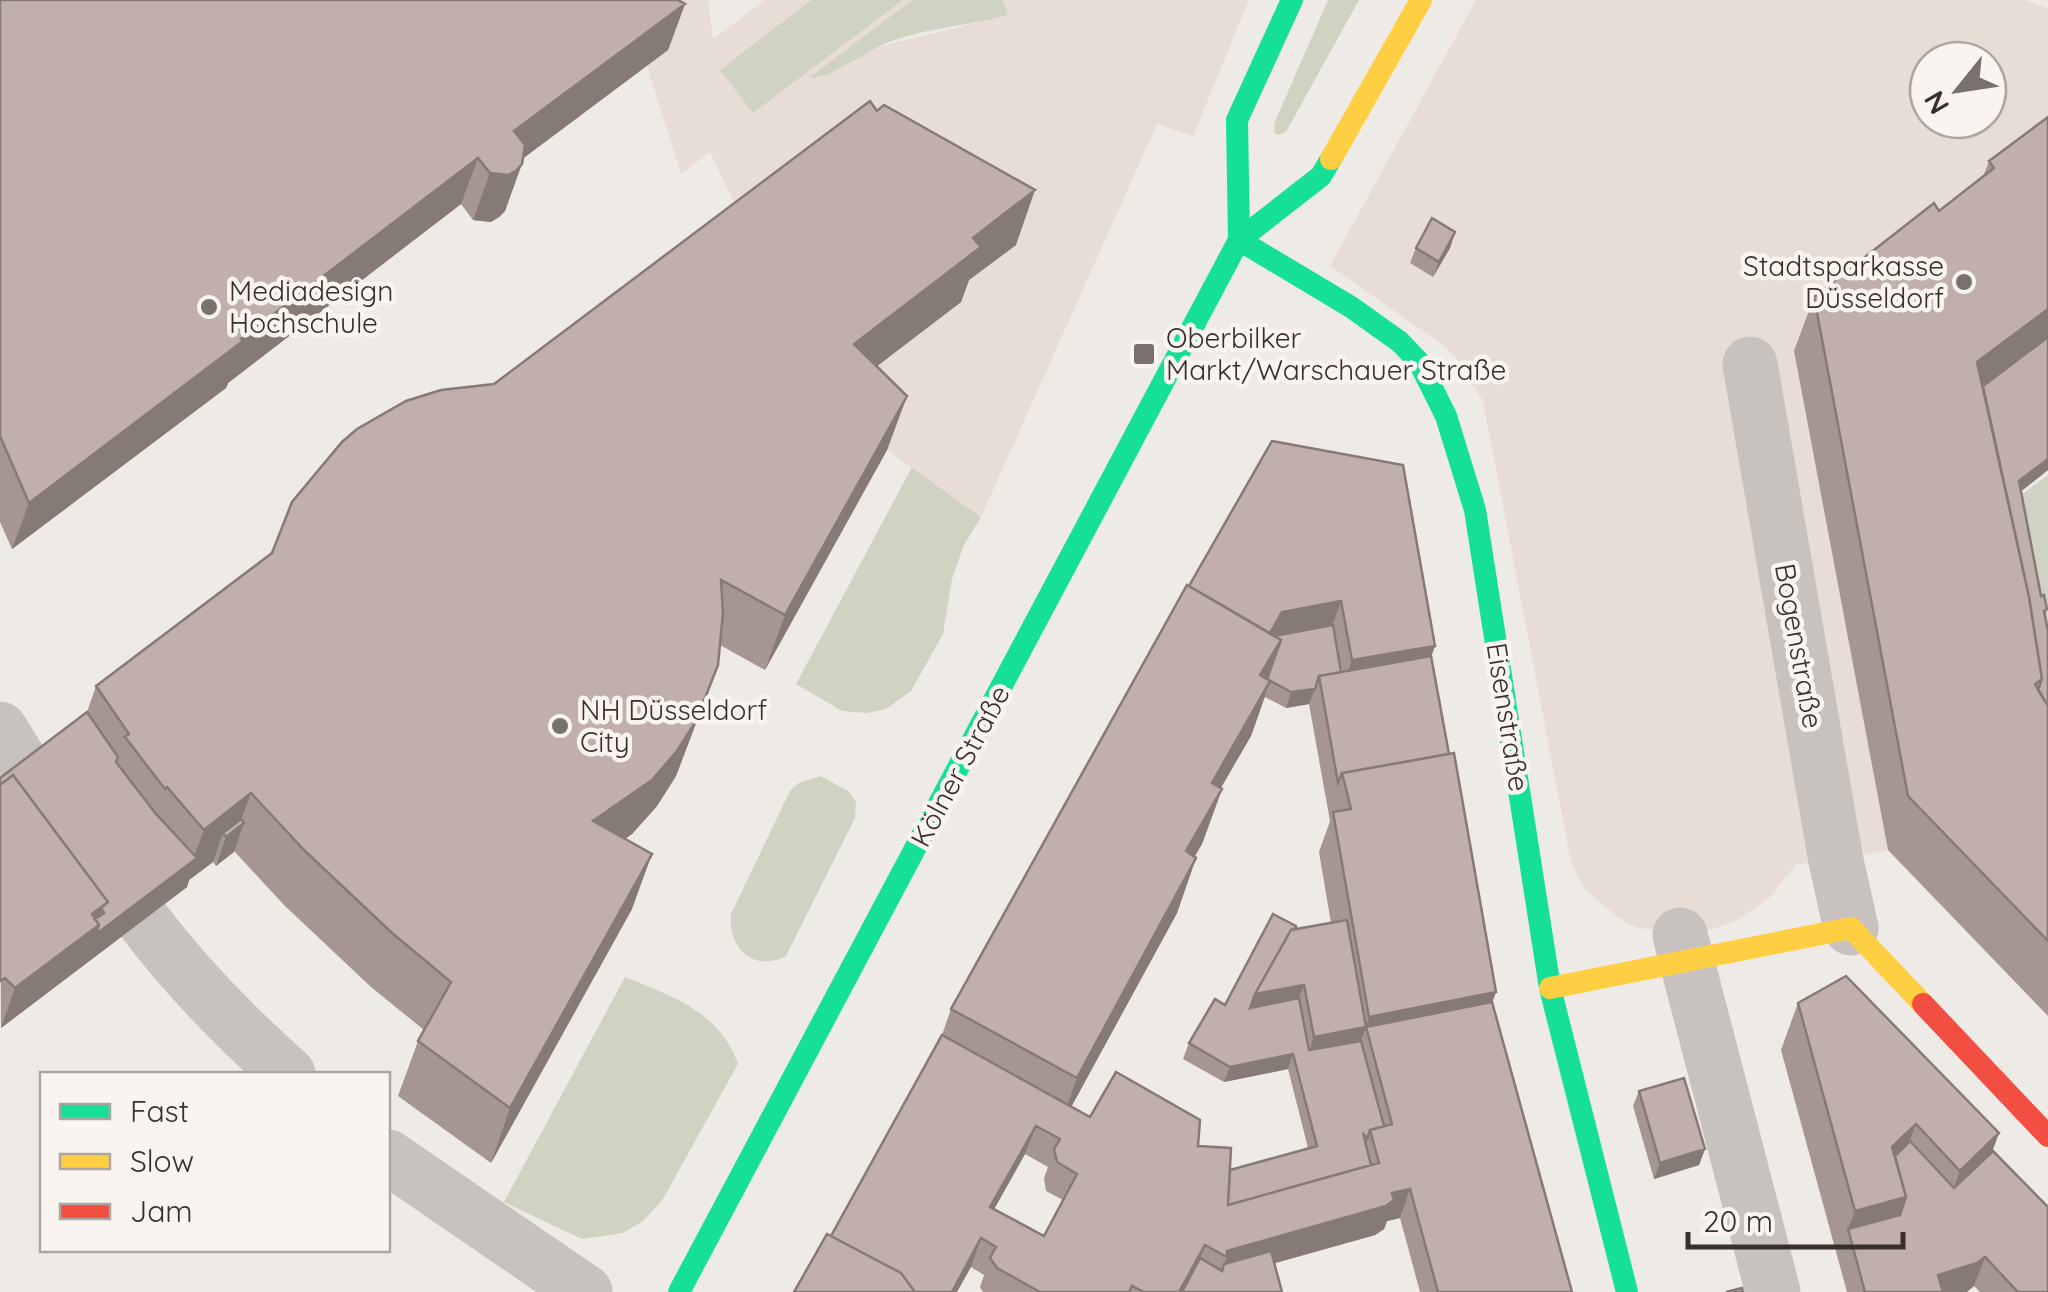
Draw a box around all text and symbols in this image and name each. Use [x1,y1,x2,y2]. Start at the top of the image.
north arrow [1908,40,2008,140]
text: N [1916,85,1956,120]
place label: Stadtsparkasse Düsseldorf [1743,248,1944,315]
marker: Stadtsparkasse Düsseldorf [1953,271,1975,293]
place label: Mediadesign Hochschule [229,273,393,340]
marker: Mediadesign Hochschule [198,296,220,318]
place label: Oberbilker Markt/Warschauer Straße [1166,320,1506,387]
marker: Oberbilker Markt/Warschauer Straße [1131,341,1157,367]
street label: Bogenstraße [1768,561,1831,731]
street label: Eisenstraße [1479,640,1537,794]
street label: Kölner Straße [902,679,1017,853]
place label: NH Düsseldorf City [580,692,767,759]
marker: NH Düsseldorf City [549,715,571,737]
legend [40,1072,390,1252]
text: Fast [130,1092,189,1130]
text: Slow [130,1142,194,1180]
scale bar [1688,1187,1903,1249]
text: Jam [130,1192,193,1230]
text: 20 m [1703,1202,1773,1240]

